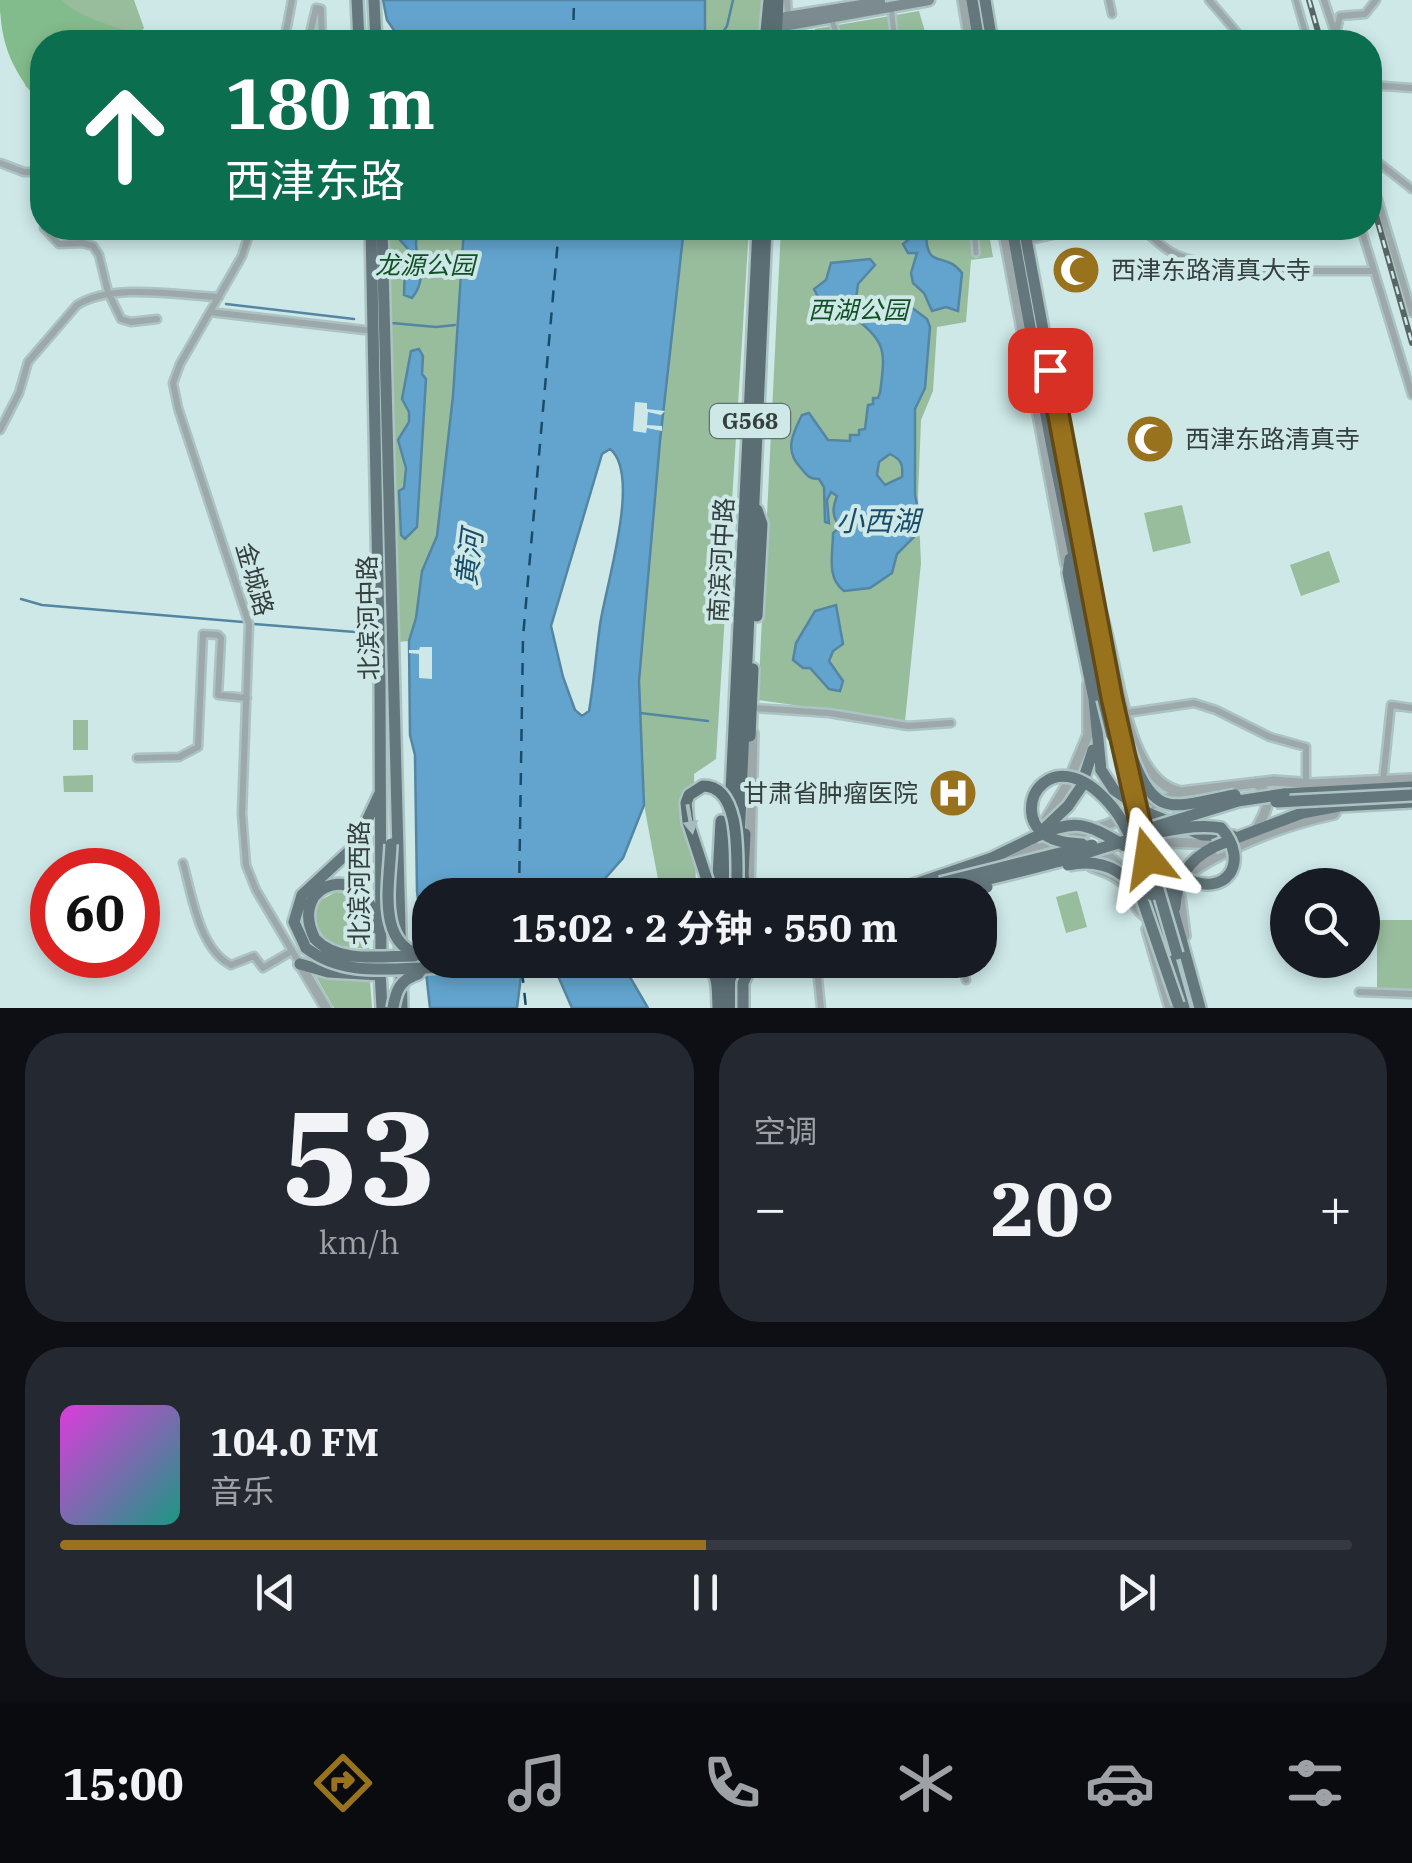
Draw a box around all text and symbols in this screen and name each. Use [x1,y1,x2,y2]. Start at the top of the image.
text: 180 m [225,57,435,148]
icon: ahead [60,70,190,200]
text: 西津东路 [225,151,405,209]
mosque icon: 西津东路清真大寺 [1050,244,1102,296]
park label: 龙源公园 [375,248,478,281]
place label: 西津东路清真大寺 [1111,253,1311,286]
park label: 西湖公园 [808,293,911,326]
pin [1008,328,1093,413]
icon: arrive [1023,343,1078,398]
road number: G568 [710,404,790,438]
mosque icon: 西津东路清真寺 [1124,413,1176,465]
place label: 西津东路清真寺 [1185,422,1360,455]
street label: 南滨河中路 [701,497,740,623]
water label: 小西湖 [836,502,924,539]
water label: 黄河 [447,523,491,588]
street label: 金城路 [229,538,282,619]
street label: 北滨河中路 [350,555,385,681]
hospital icon: 甘肃省肿瘤医院 [927,767,979,819]
place label: 甘肃省肿瘤医院 [743,776,918,809]
one-way arrow [683,804,698,835]
position arrow [1096,806,1200,910]
street label: 北滨河西路 [342,820,375,946]
speed limit sign: 60 [30,848,160,978]
map controls [1270,868,1380,978]
button: search [1270,868,1380,978]
text: 15:02 · 2 分钟 · 550 m [511,903,898,952]
text: 53 [281,1071,437,1240]
text: 空调 [754,1110,818,1152]
text: 20° [990,1159,1115,1257]
text: − [754,1172,787,1243]
text: + [1319,1172,1352,1243]
text: km/h [319,1221,400,1263]
text: 104.0 FM [210,1417,379,1466]
text: 音乐 [210,1470,274,1512]
icon: previous [248,1565,303,1620]
icon: pause [678,1565,733,1620]
icon: next [1109,1565,1164,1620]
icon: directions [308,1748,378,1818]
icon: music [502,1748,572,1818]
icon: phone [697,1748,767,1818]
icon: climate [891,1748,961,1818]
icon: car [1085,1748,1155,1818]
icon: filters [1280,1748,1350,1818]
text: 15:00 [62,1754,184,1812]

